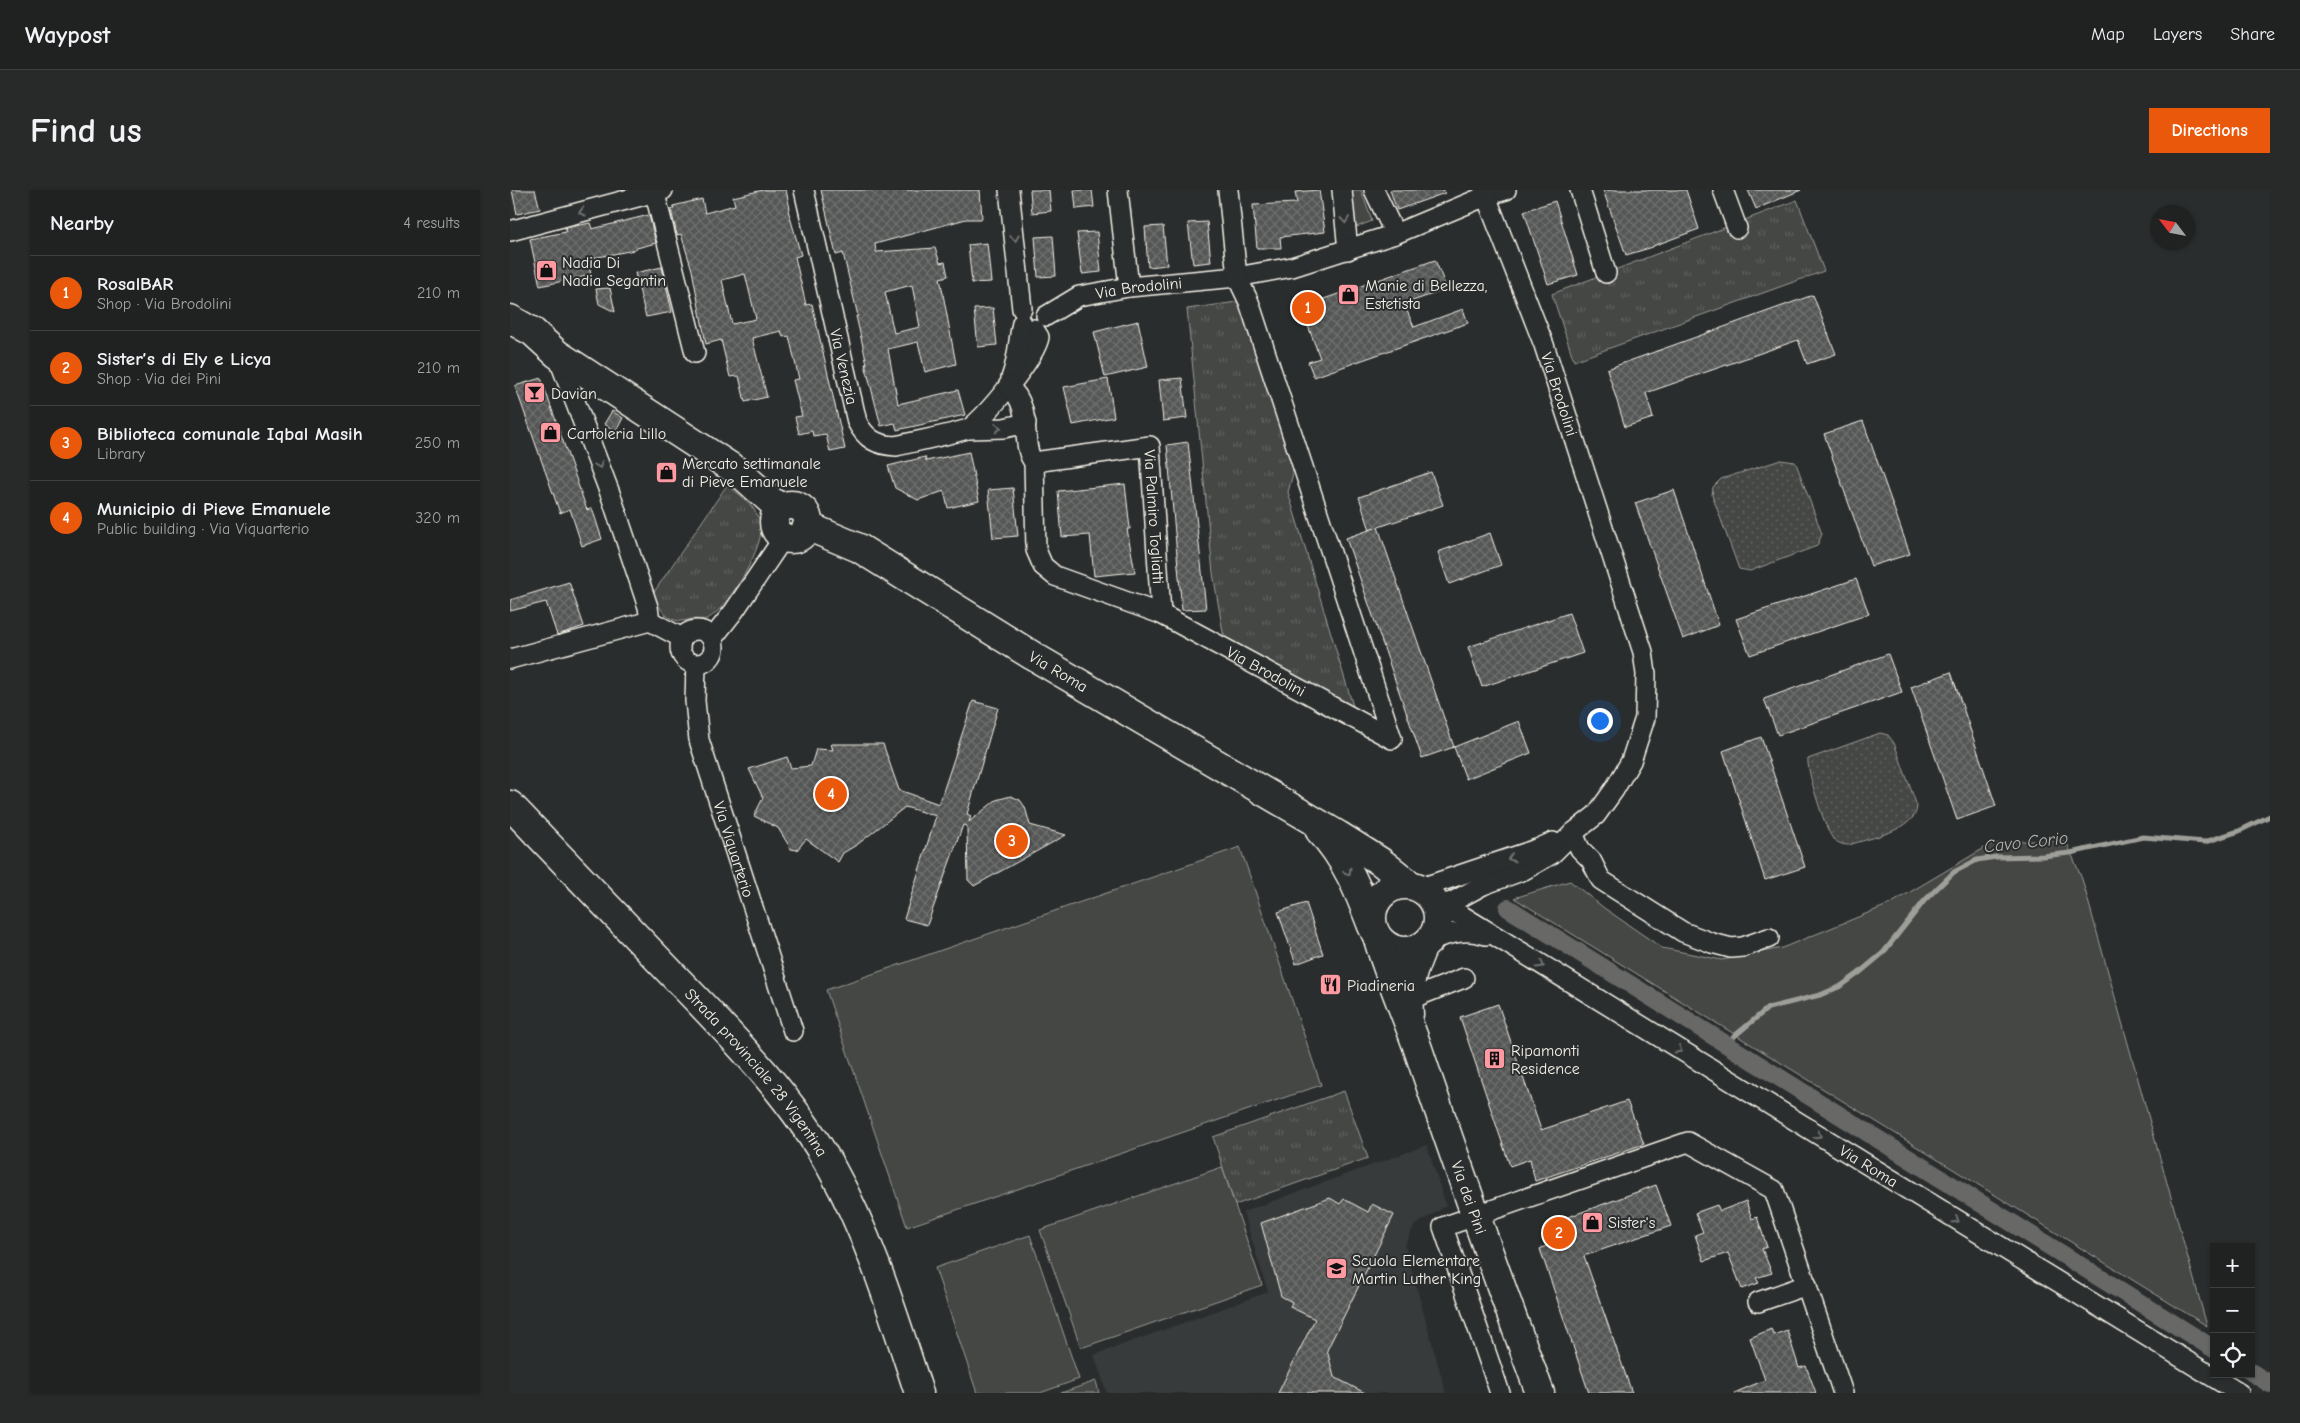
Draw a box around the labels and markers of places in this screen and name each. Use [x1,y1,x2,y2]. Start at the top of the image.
place label: Nadia Di Nadia Segantin [562,254,666,290]
shop icon: Nadia Di Nadia Segantin [534,259,558,283]
place label: Manie di Bellezza, Estetista [1365,277,1487,313]
shop icon: Manie di Bellezza, Estetista [1337,282,1361,306]
pin: 1 [1292,289,1324,327]
bar icon: Davian [523,381,547,405]
place label: Davian [551,385,597,403]
shop icon: Cartoleria Lillo [539,421,563,445]
place label: Cartoleria Lillo [567,425,666,443]
place label: Mercato settimanale di Pieve Emanuele [682,455,821,491]
shop icon: Mercato settimanale di Pieve Emanuele [654,460,678,484]
pin: 4 [815,775,847,813]
pin: 3 [996,822,1028,860]
restaurant icon: Piadineria [1319,973,1343,997]
place label: Piadineria [1347,977,1415,995]
place label: Ripamonti Residence [1511,1042,1580,1078]
building icon: Ripamonti Residence [1483,1047,1507,1071]
shop icon: Sister's [1580,1210,1604,1234]
pin: 2 [1543,1214,1575,1252]
place label: Sister's [1608,1214,1656,1232]
place label: Scuola Elementare Martin Luther King [1352,1252,1481,1288]
school or university icon: Scuola Elementare Martin Luther King [1324,1257,1348,1281]

